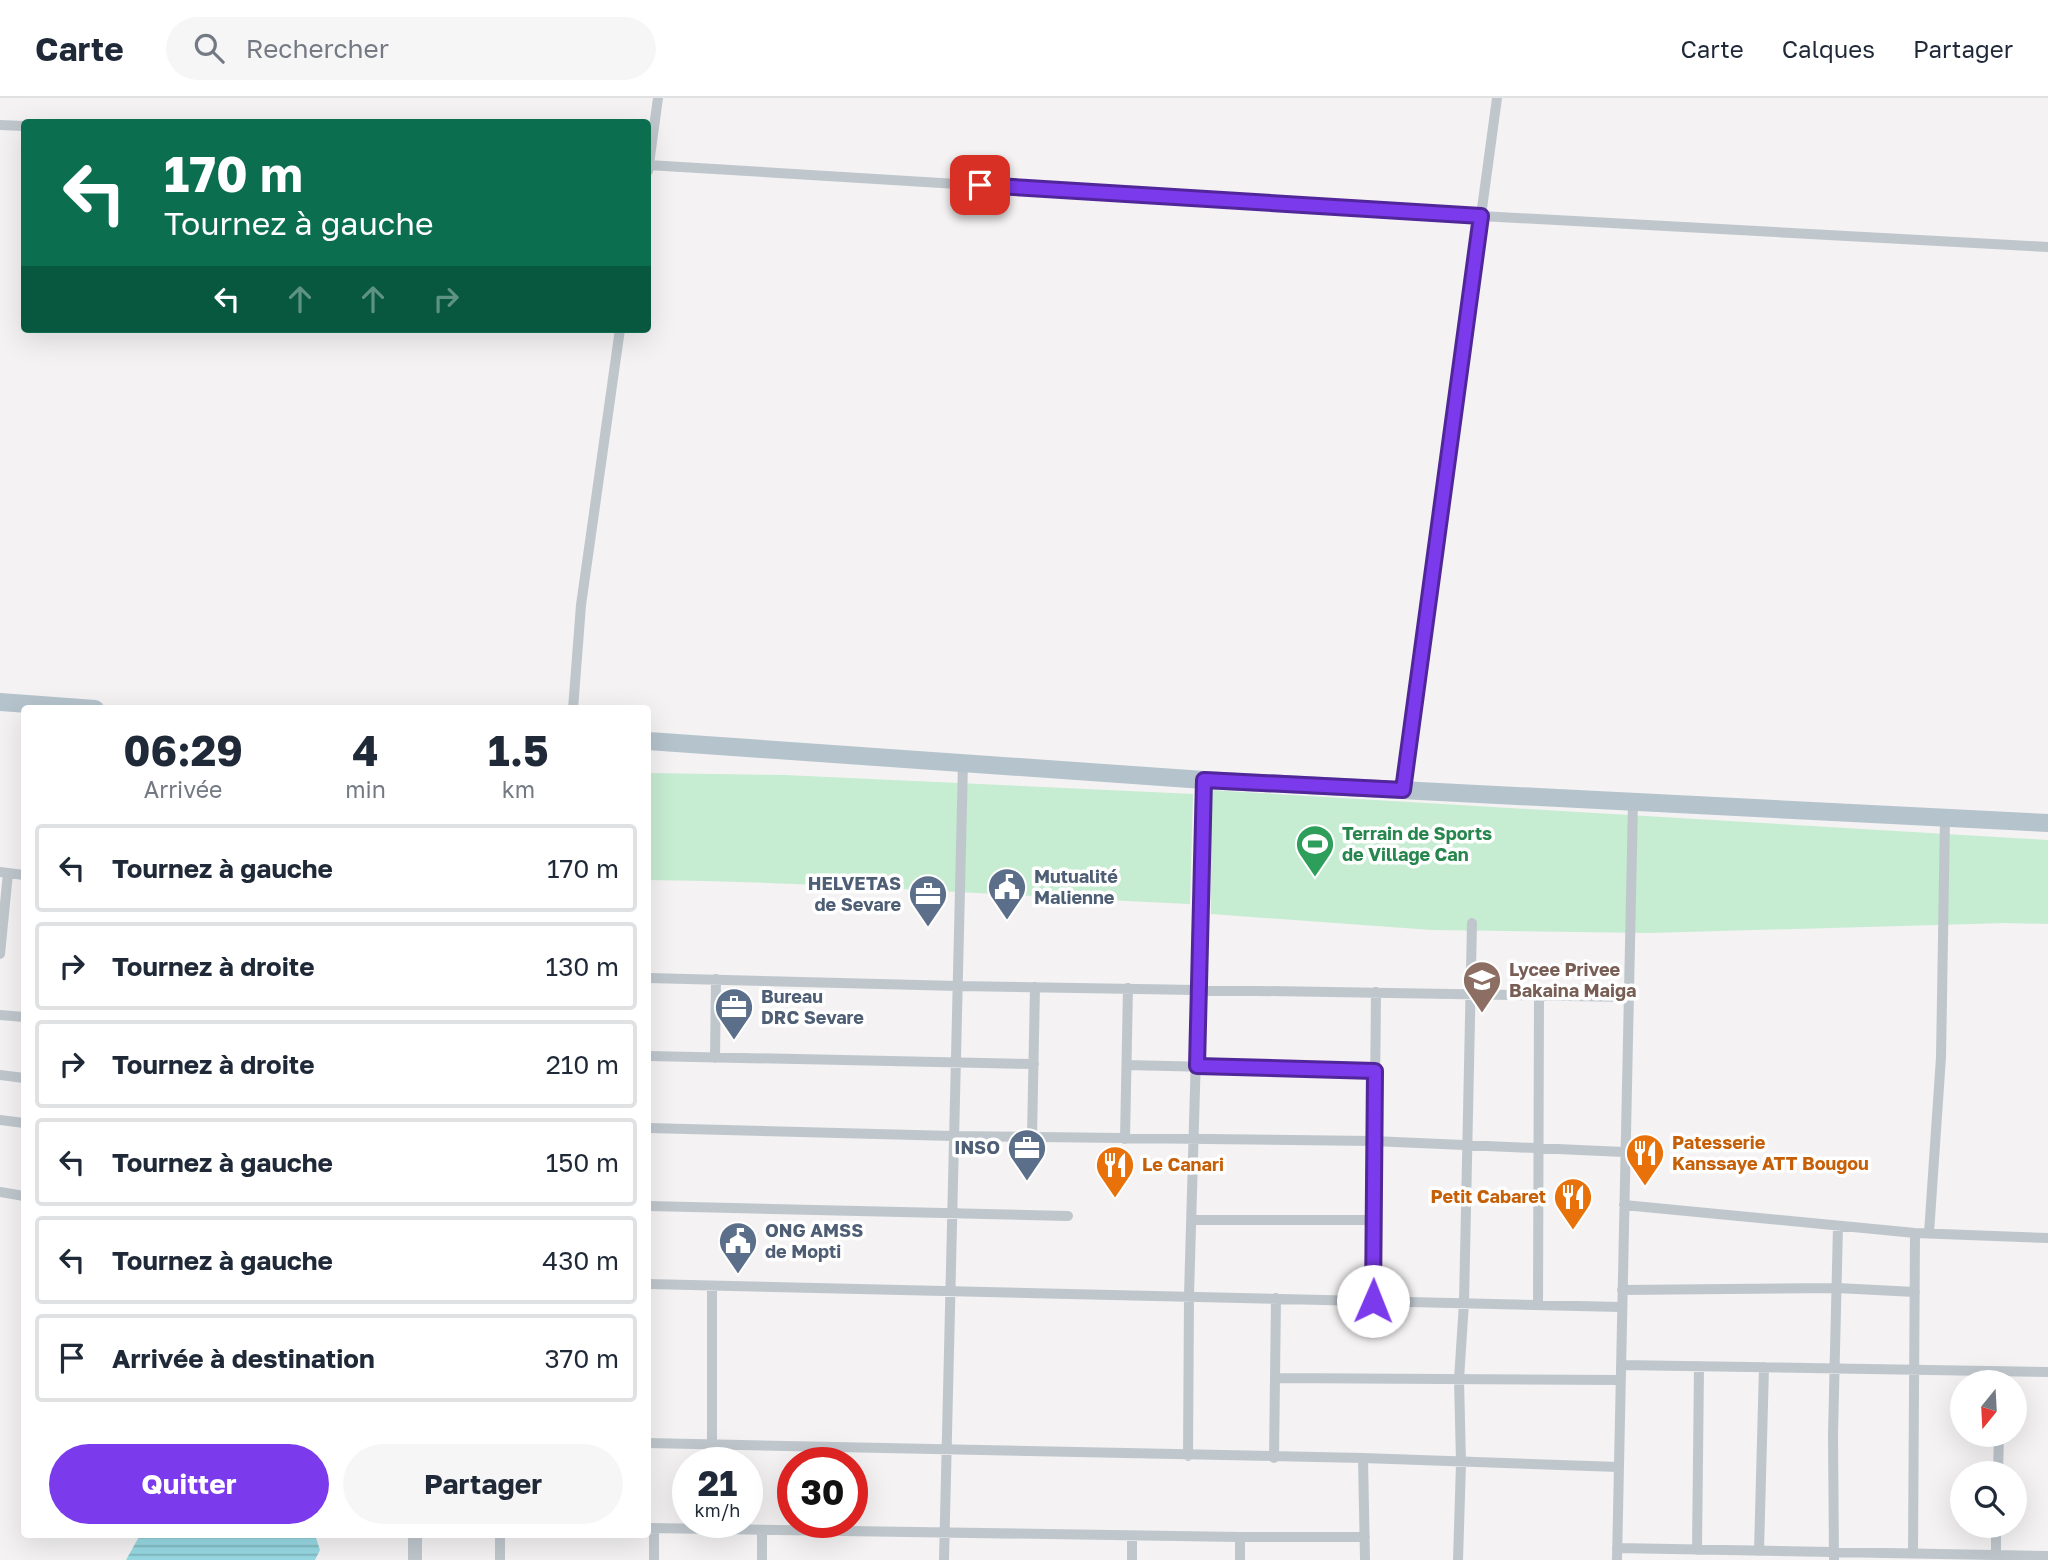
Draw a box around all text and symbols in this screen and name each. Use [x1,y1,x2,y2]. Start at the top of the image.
search box [166,17,656,80]
text: Carte [35,29,124,68]
icon: search [190,29,228,67]
text: Rechercher [246,33,389,64]
text: Carte [1680,34,1744,63]
text: Calques [1782,34,1875,63]
text: Partager [1913,34,2013,63]
text: 170 m [164,144,303,203]
icon: left [49,147,140,238]
pin [950,155,1010,215]
icon: arrive [961,166,999,204]
text: Tournez à gauche [164,204,433,242]
icon: left [208,280,246,318]
icon: ahead [281,280,319,318]
icon: ahead [354,280,392,318]
icon: right [427,280,465,318]
text: 06:29 [123,725,243,775]
text: 4 [352,725,379,775]
text: 1.5 [488,725,549,775]
text: Arrivée [144,775,222,803]
text: min [345,775,386,803]
text: km [502,775,535,803]
place label: Terrain de Sports de Village Can [1342,822,1492,865]
sports icon: Terrain de Sports de Village Can [1294,823,1336,878]
icon: left [53,849,91,887]
text: Tournez à gauche [112,853,333,884]
text: 170 m [547,853,619,884]
place label: Mutualité Malienne [1034,865,1118,908]
public building icon: Mutualité Malienne [986,866,1028,921]
place label: HELVETAS de Sevare [808,872,901,915]
office icon: HELVETAS de Sevare [907,873,949,928]
icon: right [53,947,91,985]
text: Tournez à droite [112,951,315,982]
text: 130 m [546,951,619,982]
place label: Lycee Privee Bakaina Maiga [1509,958,1637,1001]
school or university icon: Lycee Privee Bakaina Maiga [1461,959,1503,1014]
place label: Bureau DRC Sevare [761,985,864,1028]
office icon: Bureau DRC Sevare [713,986,755,1041]
icon: right [53,1045,91,1083]
text: Tournez à droite [112,1049,315,1080]
text: 210 m [546,1049,619,1080]
office icon: INSO [1006,1127,1048,1182]
place label: Patesserie Kanssaye ATT Bougou [1672,1131,1869,1174]
restaurant icon: Patesserie Kanssaye ATT Bougou [1624,1132,1666,1187]
place label: INSO [954,1136,1000,1158]
icon: left [53,1143,91,1181]
restaurant icon: Le Canari [1094,1144,1136,1199]
text: Tournez à gauche [112,1147,333,1178]
text: 150 m [546,1147,619,1178]
place label: Le Canari [1142,1153,1224,1175]
restaurant icon: Petit Cabaret [1552,1176,1594,1231]
place label: Petit Cabaret [1431,1185,1546,1207]
place label: ONG AMSS de Mopti [765,1219,863,1262]
public building icon: ONG AMSS de Mopti [717,1220,759,1275]
icon: left [53,1241,91,1279]
text: Tournez à gauche [112,1245,333,1276]
text: 430 m [542,1245,619,1276]
position arrow [1336,1264,1410,1338]
icon: arrive [53,1339,91,1377]
text: Arrivée à destination [112,1343,375,1374]
text: 370 m [544,1343,619,1374]
north arrow [1950,1370,2026,1447]
map controls [1950,1370,2027,1538]
button: Quitter [49,1444,329,1524]
button: Partager [343,1444,623,1524]
speed limit sign: 30 [777,1447,868,1538]
button: search [1950,1461,2027,1538]
text: 21 [698,1462,737,1504]
text: km/h [695,1499,740,1521]

